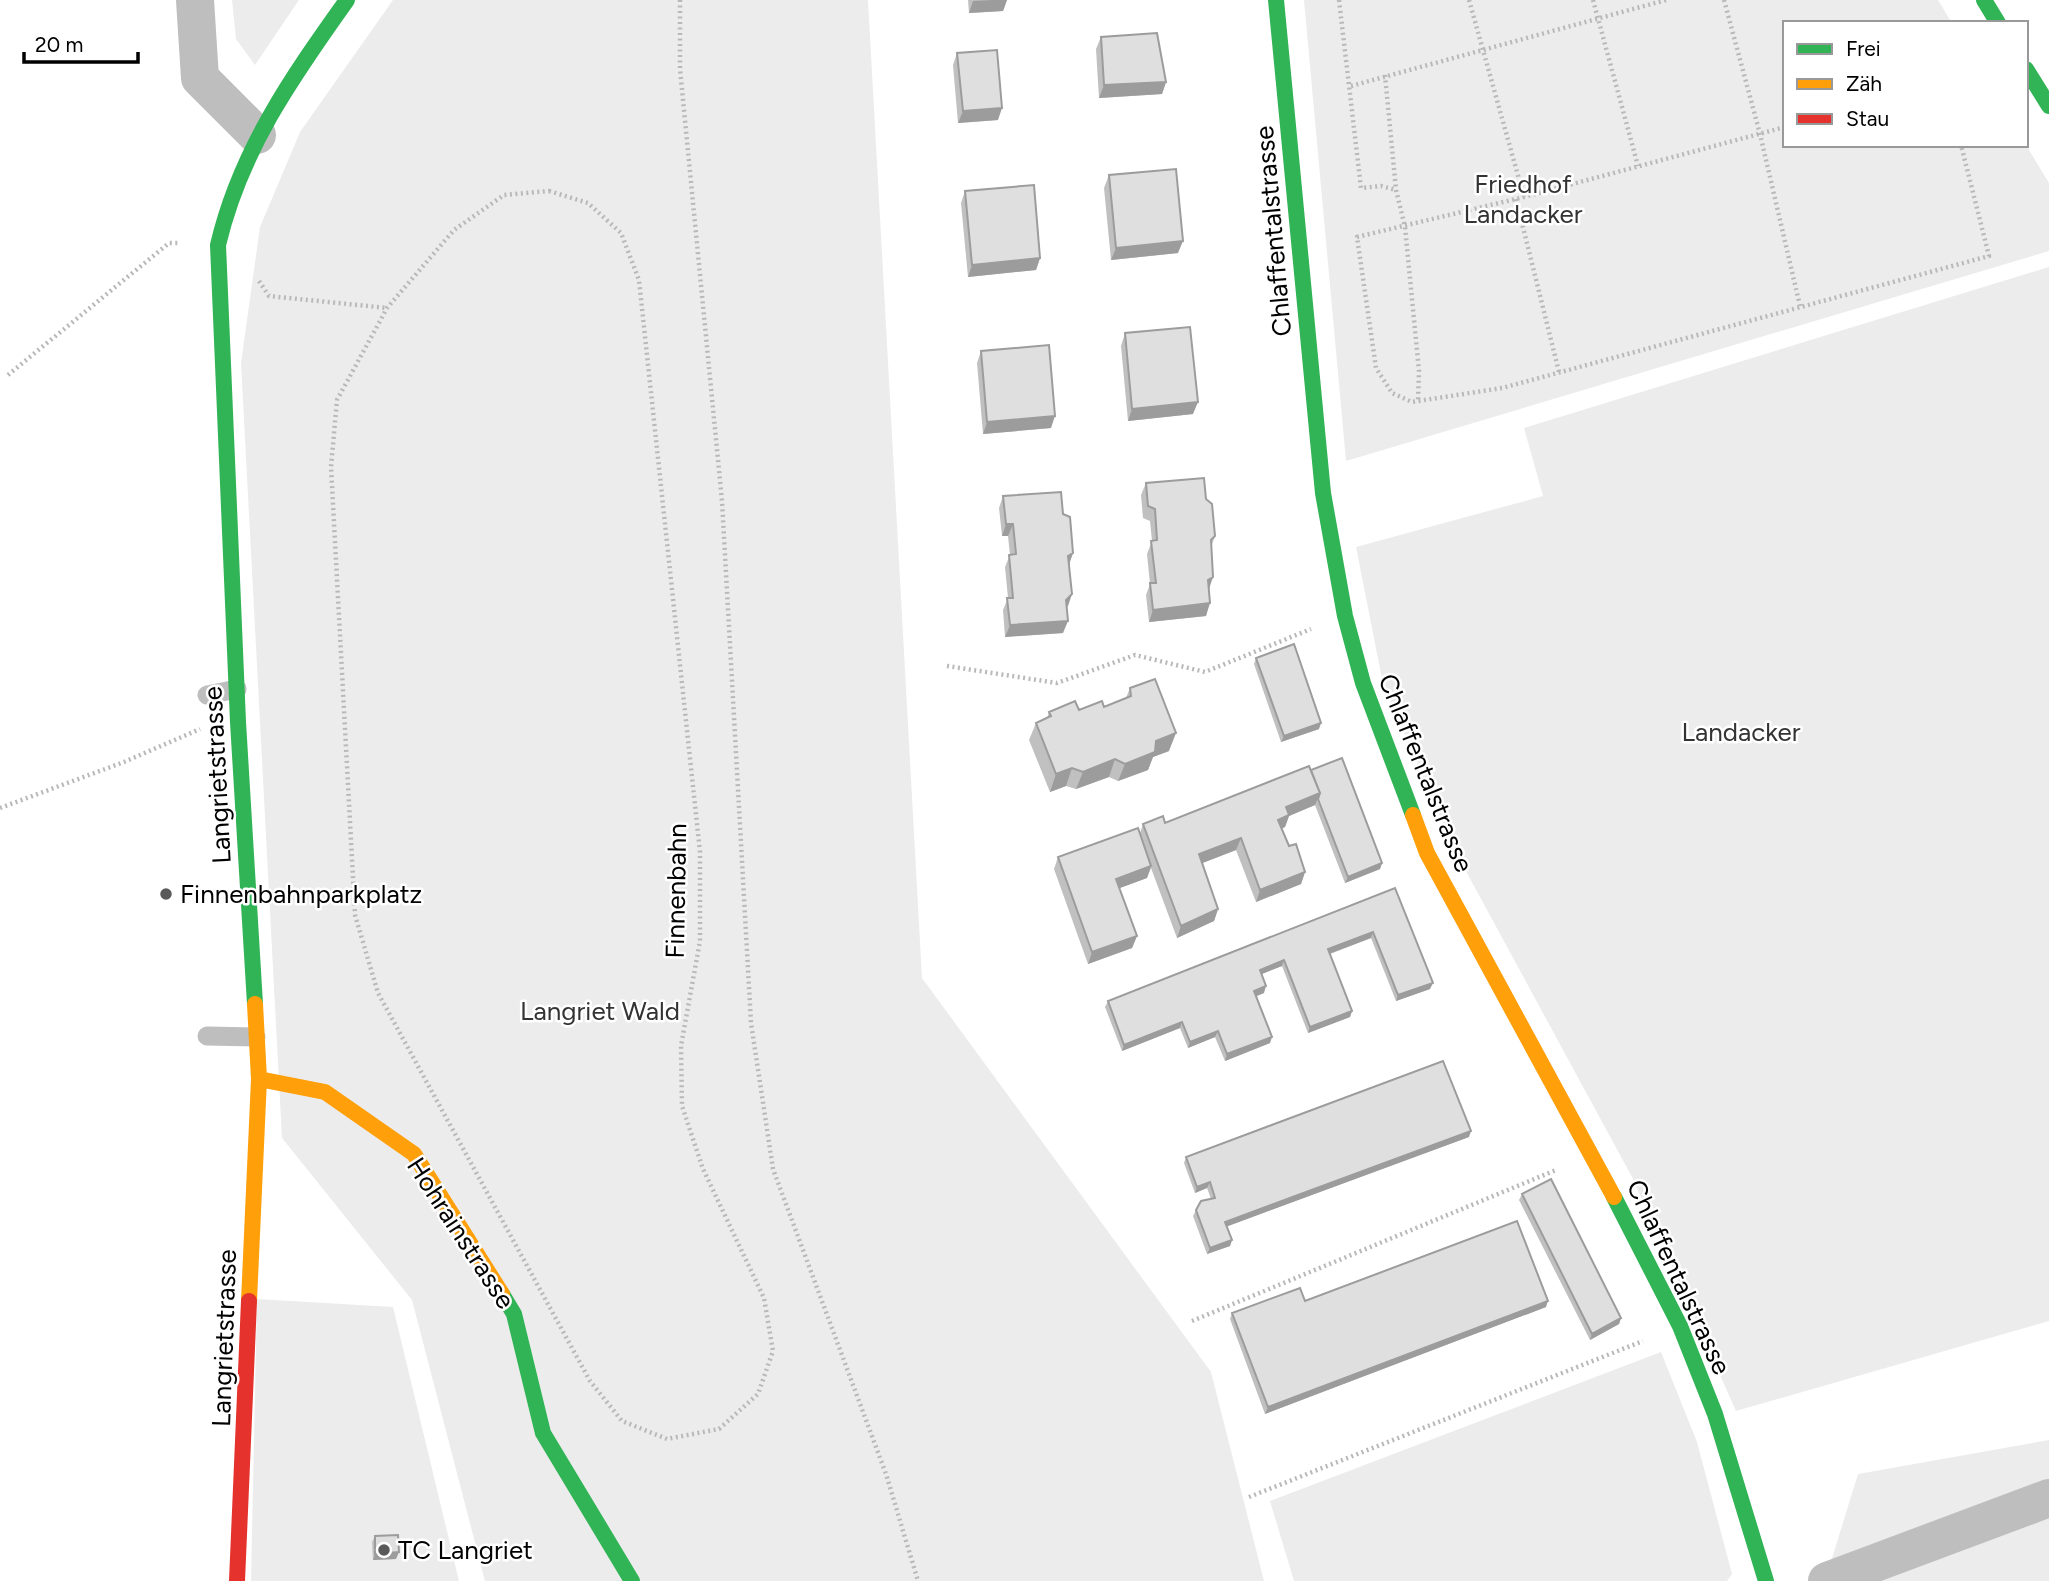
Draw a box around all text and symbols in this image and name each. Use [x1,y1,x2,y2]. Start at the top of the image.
scale bar [24,21,138,65]
legend [1783,21,2028,147]
text: 20 m [35,32,83,57]
text: Frei [1846,36,1881,61]
text: Zäh [1846,71,1882,96]
text: Stau [1846,106,1889,131]
street label: Chlaffentalstrasse [1248,124,1298,338]
park label: Friedhof Landacker [1463,168,1583,230]
street label: Chlaffentalstrasse [1372,669,1480,877]
street label: Langrietstrasse [196,685,238,865]
park label: Landacker [1681,716,1801,748]
street label: Finnenbahn [659,823,693,959]
place label: Finnenbahnparkplatz [180,878,422,910]
marker: Finnenbahnparkplatz [158,886,174,902]
park label: Langriet Wald [520,995,680,1027]
street label: Hohrainstrasse [400,1151,522,1315]
street label: Chlaffentalstrasse [1620,1175,1738,1379]
street label: Langrietstrasse [205,1249,243,1427]
place label: TC Langriet [398,1534,533,1566]
marker: TC Langriet [376,1542,392,1558]

